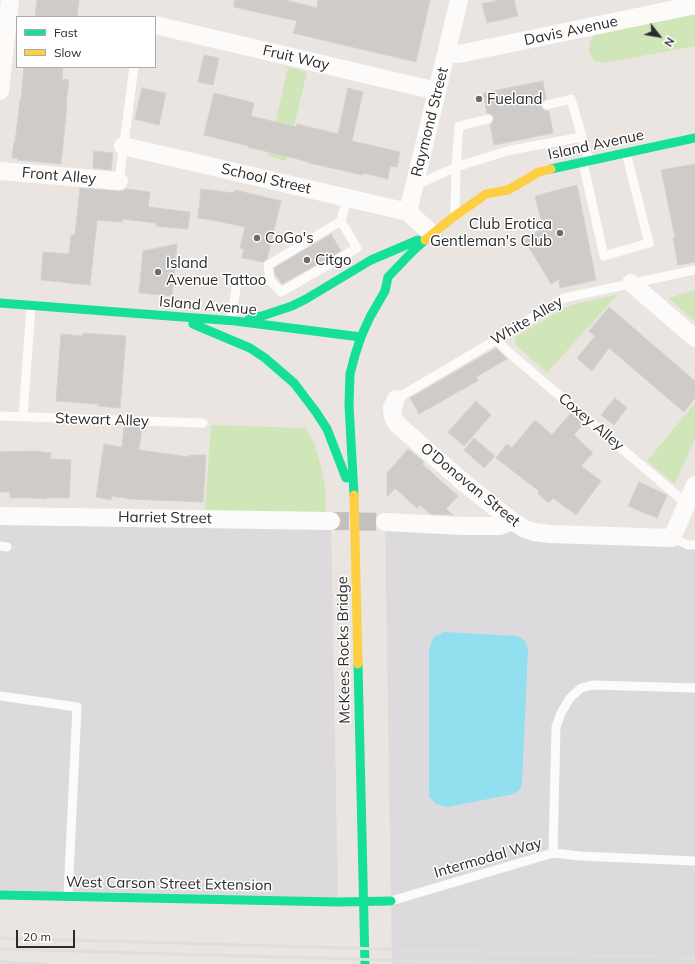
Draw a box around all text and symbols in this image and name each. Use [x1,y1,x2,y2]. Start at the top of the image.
street label: Davis Avenue [523,12,619,50]
legend [16,16,156,68]
north arrow [639,16,679,56]
text: Fast [54,25,78,40]
text: N [661,35,677,49]
street label: Fruit Way [261,42,331,74]
text: Slow [54,45,82,60]
street label: Raymond Street [408,65,452,179]
place label: Fueland [487,90,542,108]
marker: Fueland [474,94,484,104]
street label: Island Avenue [546,126,646,164]
street label: School Street [219,160,313,198]
street label: Front Alley [21,164,97,188]
place label: Club Erotica Gentleman's Club [430,215,552,250]
marker: Club Erotica Gentleman's Club [555,228,565,238]
place label: CoGo's [265,229,314,247]
marker: CoGo's [252,233,262,243]
place label: Citgo [315,251,352,269]
place label: Island Avenue Tattoo [166,254,266,289]
marker: Citgo [302,255,312,265]
marker: Island Avenue Tattoo [153,267,163,277]
street label: Island Avenue [158,293,258,319]
street label: White Alley [488,293,566,349]
street label: Coxey Alley [555,389,627,455]
street label: Stewart Alley [55,409,149,431]
street label: O'Donovan Street [417,439,523,531]
street label: Harriet Street [118,508,212,528]
street label: McKees Rocks Bridge [334,576,354,724]
street label: Intermodal Way [432,834,544,882]
street label: West Carson Street Extension [66,873,272,895]
scale bar [18,922,77,948]
text: 20 m [23,929,51,944]

